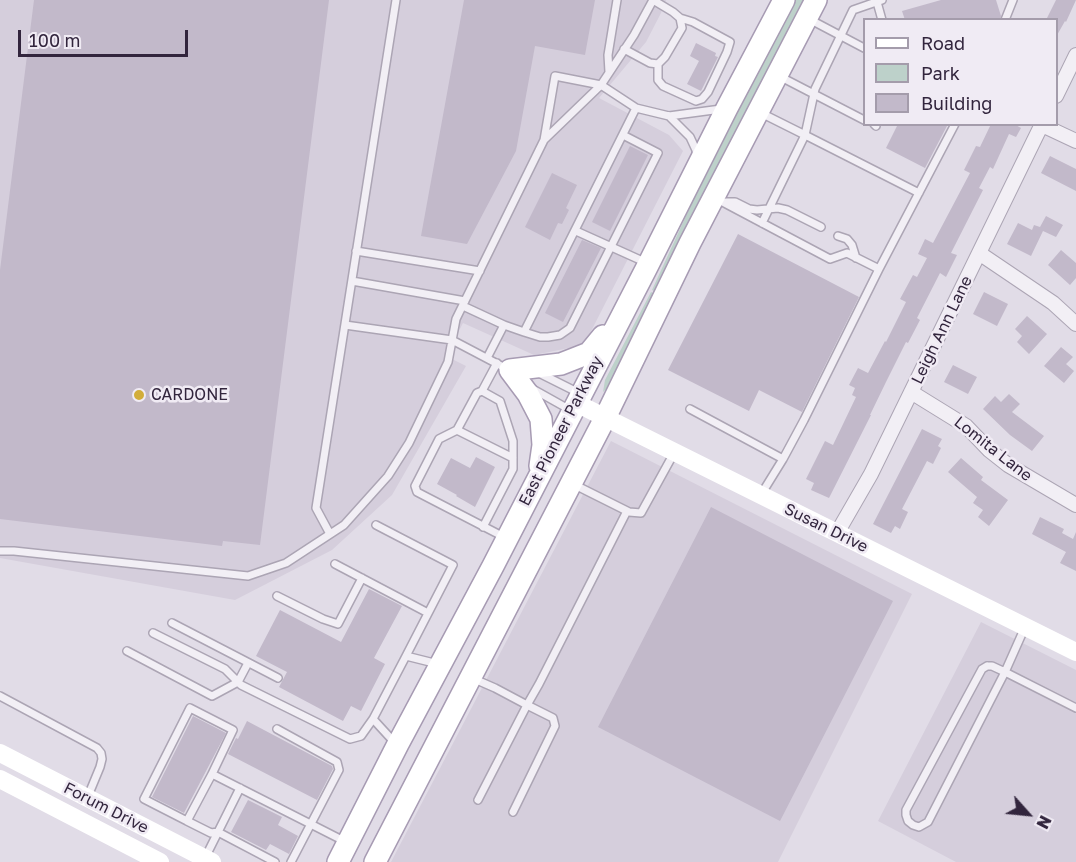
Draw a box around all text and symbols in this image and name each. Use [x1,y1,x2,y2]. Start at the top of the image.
scale bar [21,18,190,56]
legend [863,18,1058,126]
text: 100 m [29,29,80,51]
text: Road [921,32,965,54]
text: Park [921,62,960,84]
text: Building [921,92,992,114]
street label: Leigh Ann Lane [907,273,977,387]
street label: East Pioneer Parkway [515,353,607,509]
place label: CARDONE [151,385,228,405]
marker: CARDONE [132,388,146,402]
street label: Lomita Lane [950,413,1036,485]
street label: Susan Drive [781,499,871,557]
street label: Forum Drive [60,778,152,838]
north arrow [998,784,1058,844]
text: N [1032,812,1056,832]

